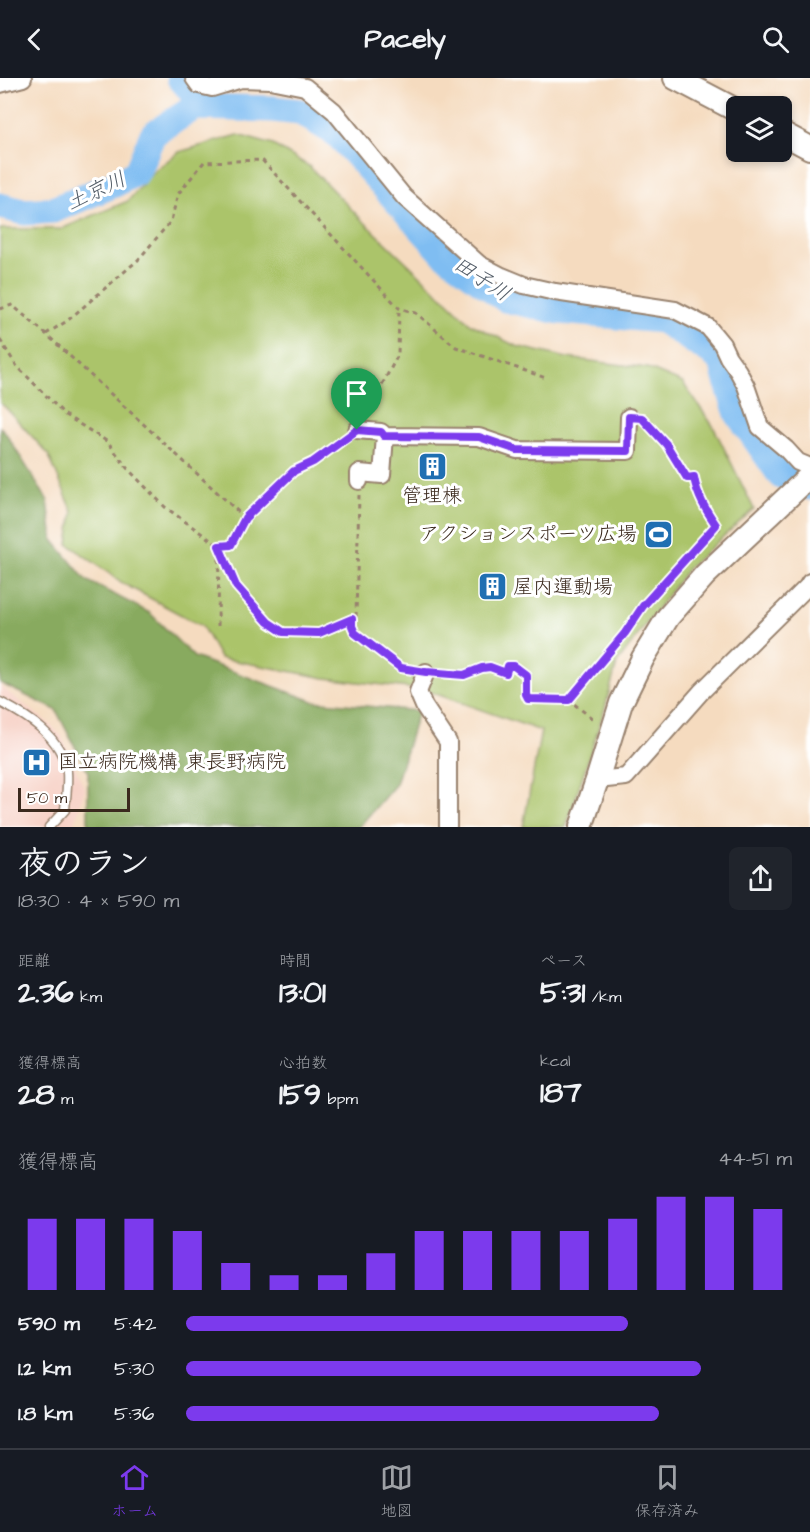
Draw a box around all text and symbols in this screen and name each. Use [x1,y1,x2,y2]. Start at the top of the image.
text: Pacely [364,20,446,58]
icon: back [18,23,51,56]
icon: search [759,23,792,56]
map controls [726,96,792,162]
button: layers [726,96,792,162]
water label: 土京川 [61,165,131,217]
water label: 田子川 [448,250,516,308]
pin [331,368,382,430]
icon: arrive [340,377,373,410]
building icon: 管理棟 [416,450,448,482]
place label: 管理棟 [402,482,462,510]
sports icon: アクションスポーツ広場 [642,518,674,550]
place label: アクションスポーツ広場 [419,520,637,548]
building icon: 屋内運動場 [476,571,508,603]
place label: 屋内運動場 [513,573,613,601]
hospital icon: 国立病院機構 東長野病院 [21,746,53,778]
place label: 国立病院機構 東長野病院 [58,748,286,776]
scale bar [18,785,130,812]
text: 50 m [27,787,67,809]
text: 夜のラン [18,841,150,887]
button: share [729,847,792,910]
text: 18:30 · 4 × 590 m [18,887,179,915]
text: 距離 [18,950,50,972]
text: 時間 [279,950,311,972]
text: ペース [540,950,587,972]
text: 2.36 [18,972,73,1014]
text: 13:01 [279,972,326,1014]
text: 5:31 [540,972,585,1014]
text: km [73,986,102,1008]
text: /km [585,986,621,1008]
text: kcal [540,1050,571,1072]
text: 獲得標高 [18,1052,82,1074]
text: 心拍数 [279,1052,327,1074]
text: 187 [540,1072,582,1114]
text: 28 [18,1074,55,1116]
text: 159 [279,1074,321,1116]
text: m [55,1088,73,1110]
text: bpm [321,1088,358,1110]
text: 44–51 m [718,1145,792,1173]
text: 獲得標高 [18,1148,98,1176]
text: 590 m [18,1310,80,1338]
text: 5:42 [114,1310,157,1338]
text: 1.2 km [18,1355,71,1383]
text: 5:30 [114,1355,154,1383]
text: 1.8 km [18,1400,72,1428]
text: 5:36 [114,1400,154,1428]
tab: ホーム [111,1461,158,1522]
tab: 地図 [380,1461,413,1522]
tab: 保存済み [635,1461,699,1522]

